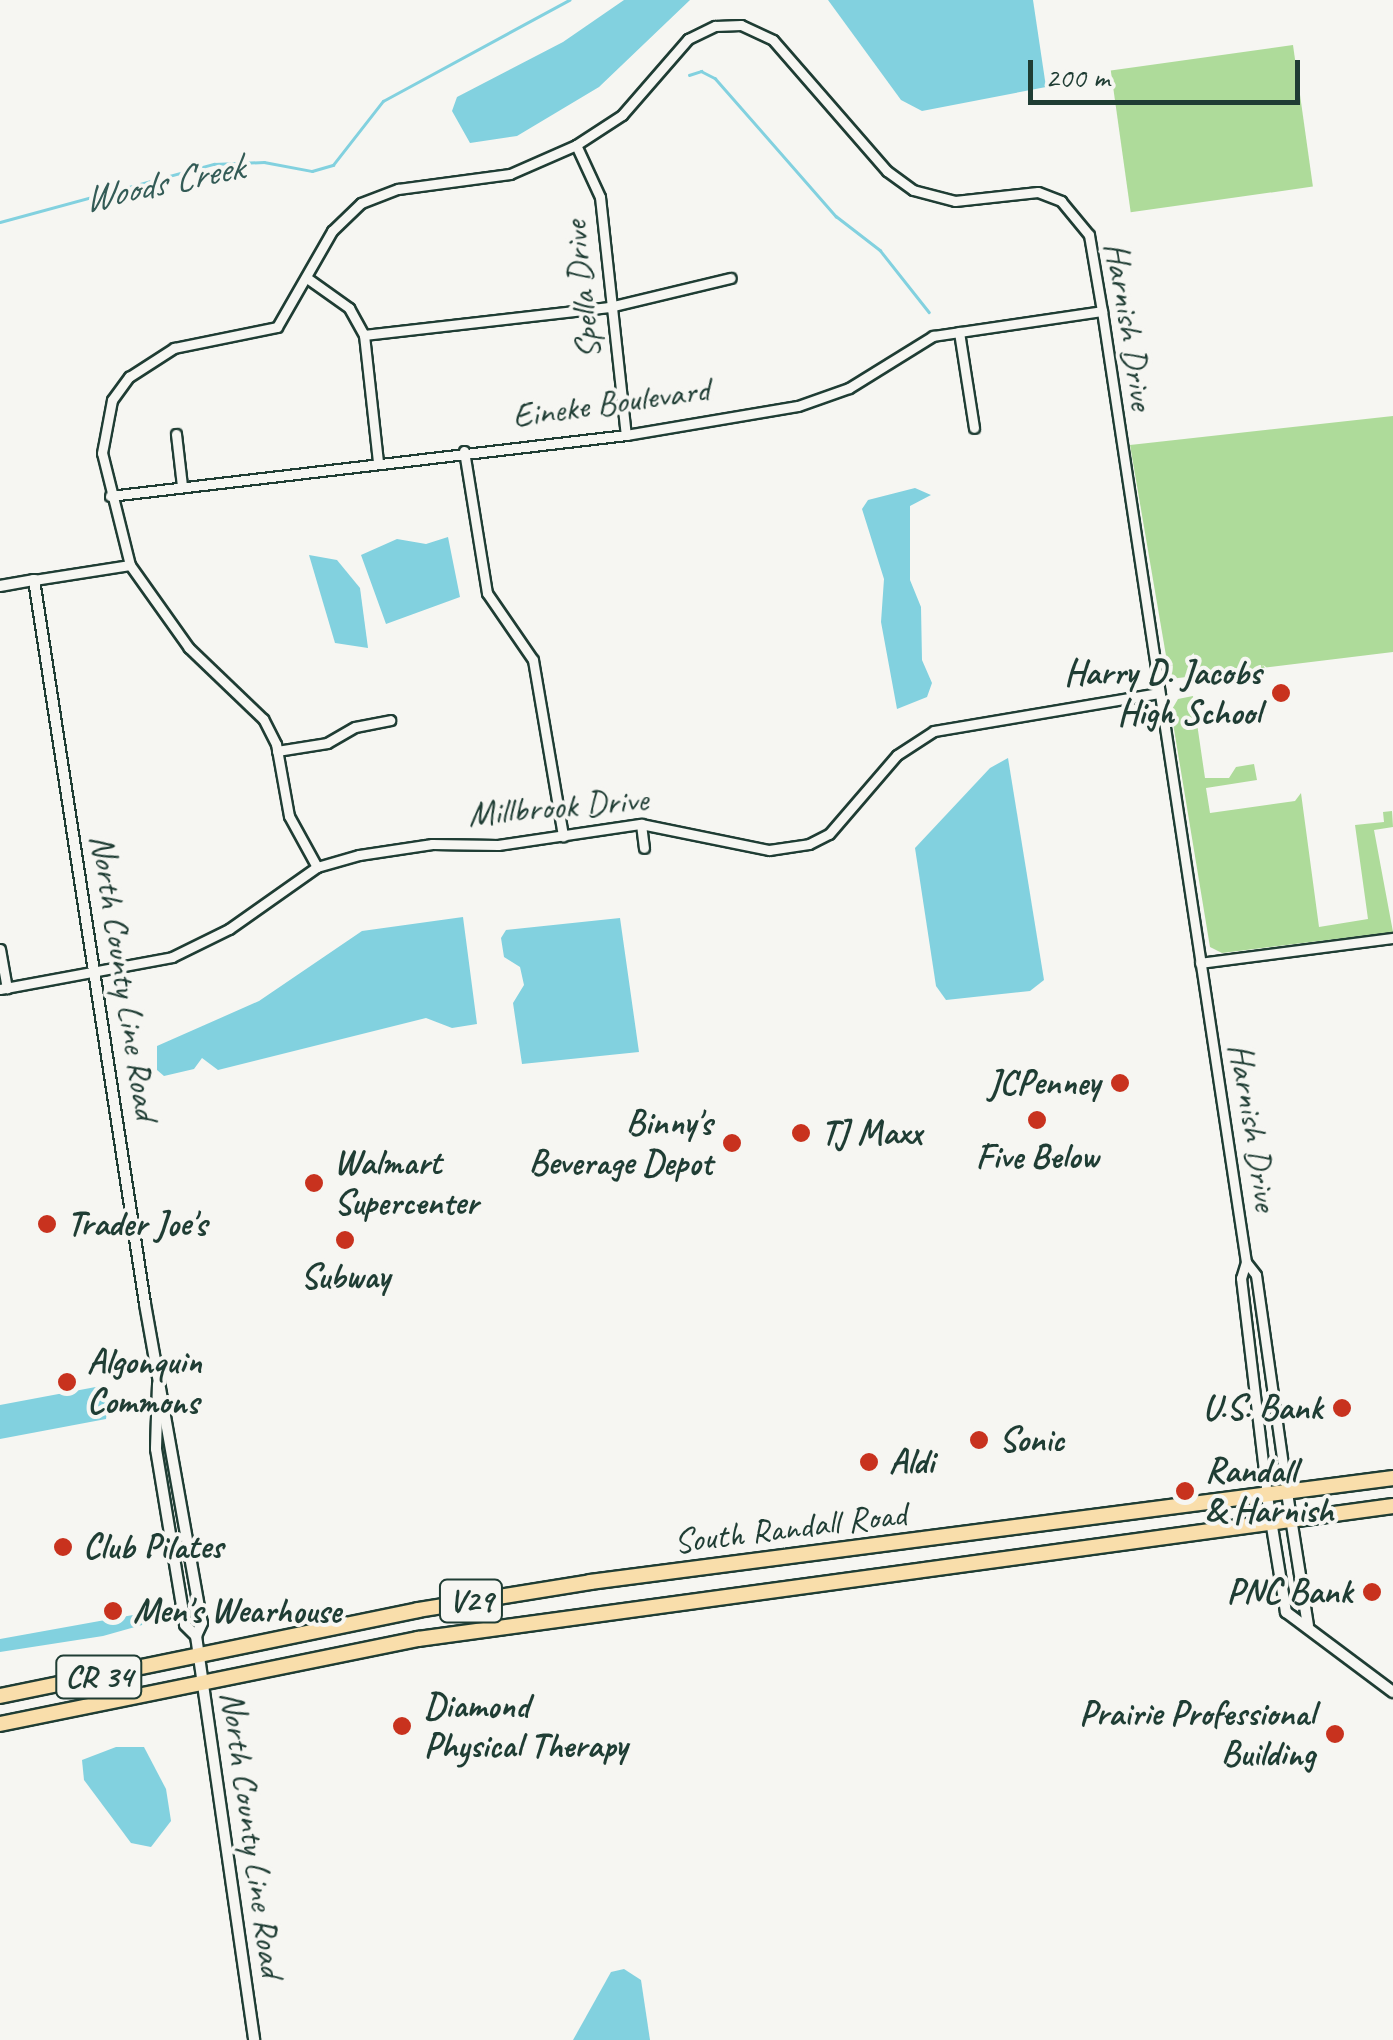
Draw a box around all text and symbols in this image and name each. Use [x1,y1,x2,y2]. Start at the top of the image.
scale bar [1033,40,1306,102]
text: 200 m [1045,58,1110,96]
water label: Woods Creek [79,144,247,222]
street label: Spella Drive [554,219,610,361]
street label: Harnish Drive [1095,239,1163,413]
street label: Eineke Boulevard [510,368,712,438]
place label: Harry D. Jacobs High School [1064,652,1261,734]
marker: Harry D. Jacobs High School [1270,682,1292,704]
street label: Millbrook Drive [466,778,650,836]
street label: North County Line Road [81,832,167,1122]
street label: Harnish Drive [1219,1040,1287,1214]
place label: JCPenney [988,1062,1100,1104]
marker: JCPenney [1109,1072,1131,1094]
place label: Binny's Beverage Depot [528,1102,712,1184]
marker: Five Below [1026,1109,1048,1131]
place label: TJ Maxx [821,1112,922,1154]
marker: TJ Maxx [790,1122,812,1144]
marker: Binny's Beverage Depot [721,1132,743,1154]
place label: Five Below [976,1136,1098,1178]
place label: Walmart Supercenter [334,1142,478,1224]
marker: Walmart Supercenter [303,1172,325,1194]
place label: Trader Joe's [67,1203,206,1245]
marker: Trader Joe's [36,1213,58,1235]
marker: Subway [334,1229,356,1251]
place label: Subway [300,1256,390,1298]
place label: Algonquin Commons [87,1341,202,1423]
marker: Algonquin Commons [56,1371,78,1393]
place label: U.S. Bank [1202,1387,1322,1429]
marker: U.S. Bank [1331,1397,1353,1419]
place label: Sonic [999,1419,1064,1461]
marker: Sonic [968,1429,990,1451]
place label: Aldi [889,1441,934,1483]
place label: Randall & Harnish [1205,1450,1333,1532]
marker: Aldi [858,1451,880,1473]
marker: Randall & Harnish [1174,1480,1196,1502]
street label: South Randall Road [671,1493,909,1563]
place label: Club Pilates [83,1526,223,1568]
marker: Club Pilates [52,1536,74,1558]
place label: PNC Bank [1227,1571,1352,1613]
road number: V29 [438,1574,504,1628]
marker: PNC Bank [1361,1581,1383,1603]
place label: Men's Wearhouse [133,1590,341,1632]
marker: Men's Wearhouse [102,1600,124,1622]
road number: CR 34 [54,1650,144,1704]
place label: Diamond Physical Therapy [424,1685,627,1767]
street label: North County Line Road [211,1689,293,1979]
place label: Prairie Professional Building [1080,1693,1315,1775]
marker: Diamond Physical Therapy [389,1713,415,1739]
marker: Prairie Professional Building [1324,1723,1346,1745]

